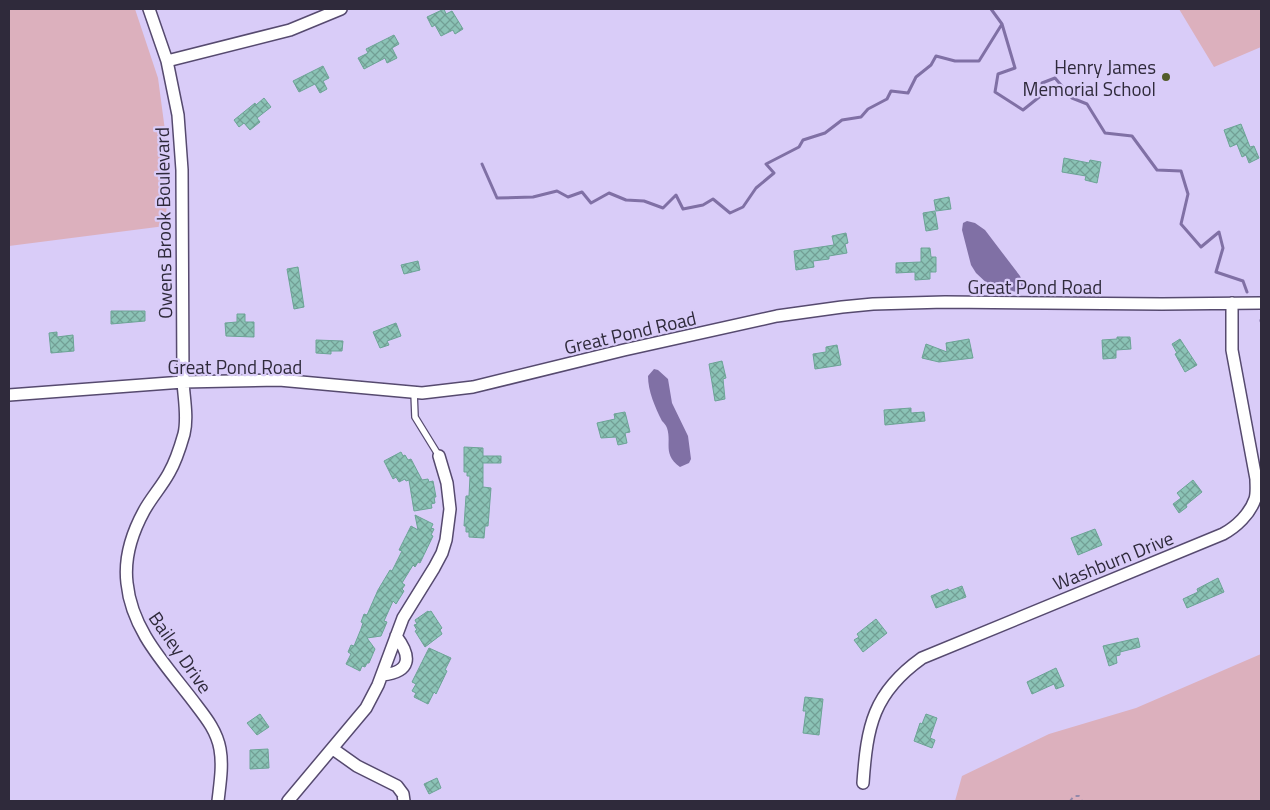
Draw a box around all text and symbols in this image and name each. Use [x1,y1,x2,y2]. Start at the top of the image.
place label: Henry James Memorial School [1023,52,1156,103]
marker: Henry James Memorial School [1160,71,1172,83]
street label: Owens Brook Boulevard [147,127,179,319]
street label: Great Pond Road [968,272,1102,301]
street label: Great Pond Road [561,303,699,361]
street label: Great Pond Road [168,352,302,381]
street label: Washburn Drive [1048,523,1178,597]
street label: Bailey Drive [142,605,220,699]

